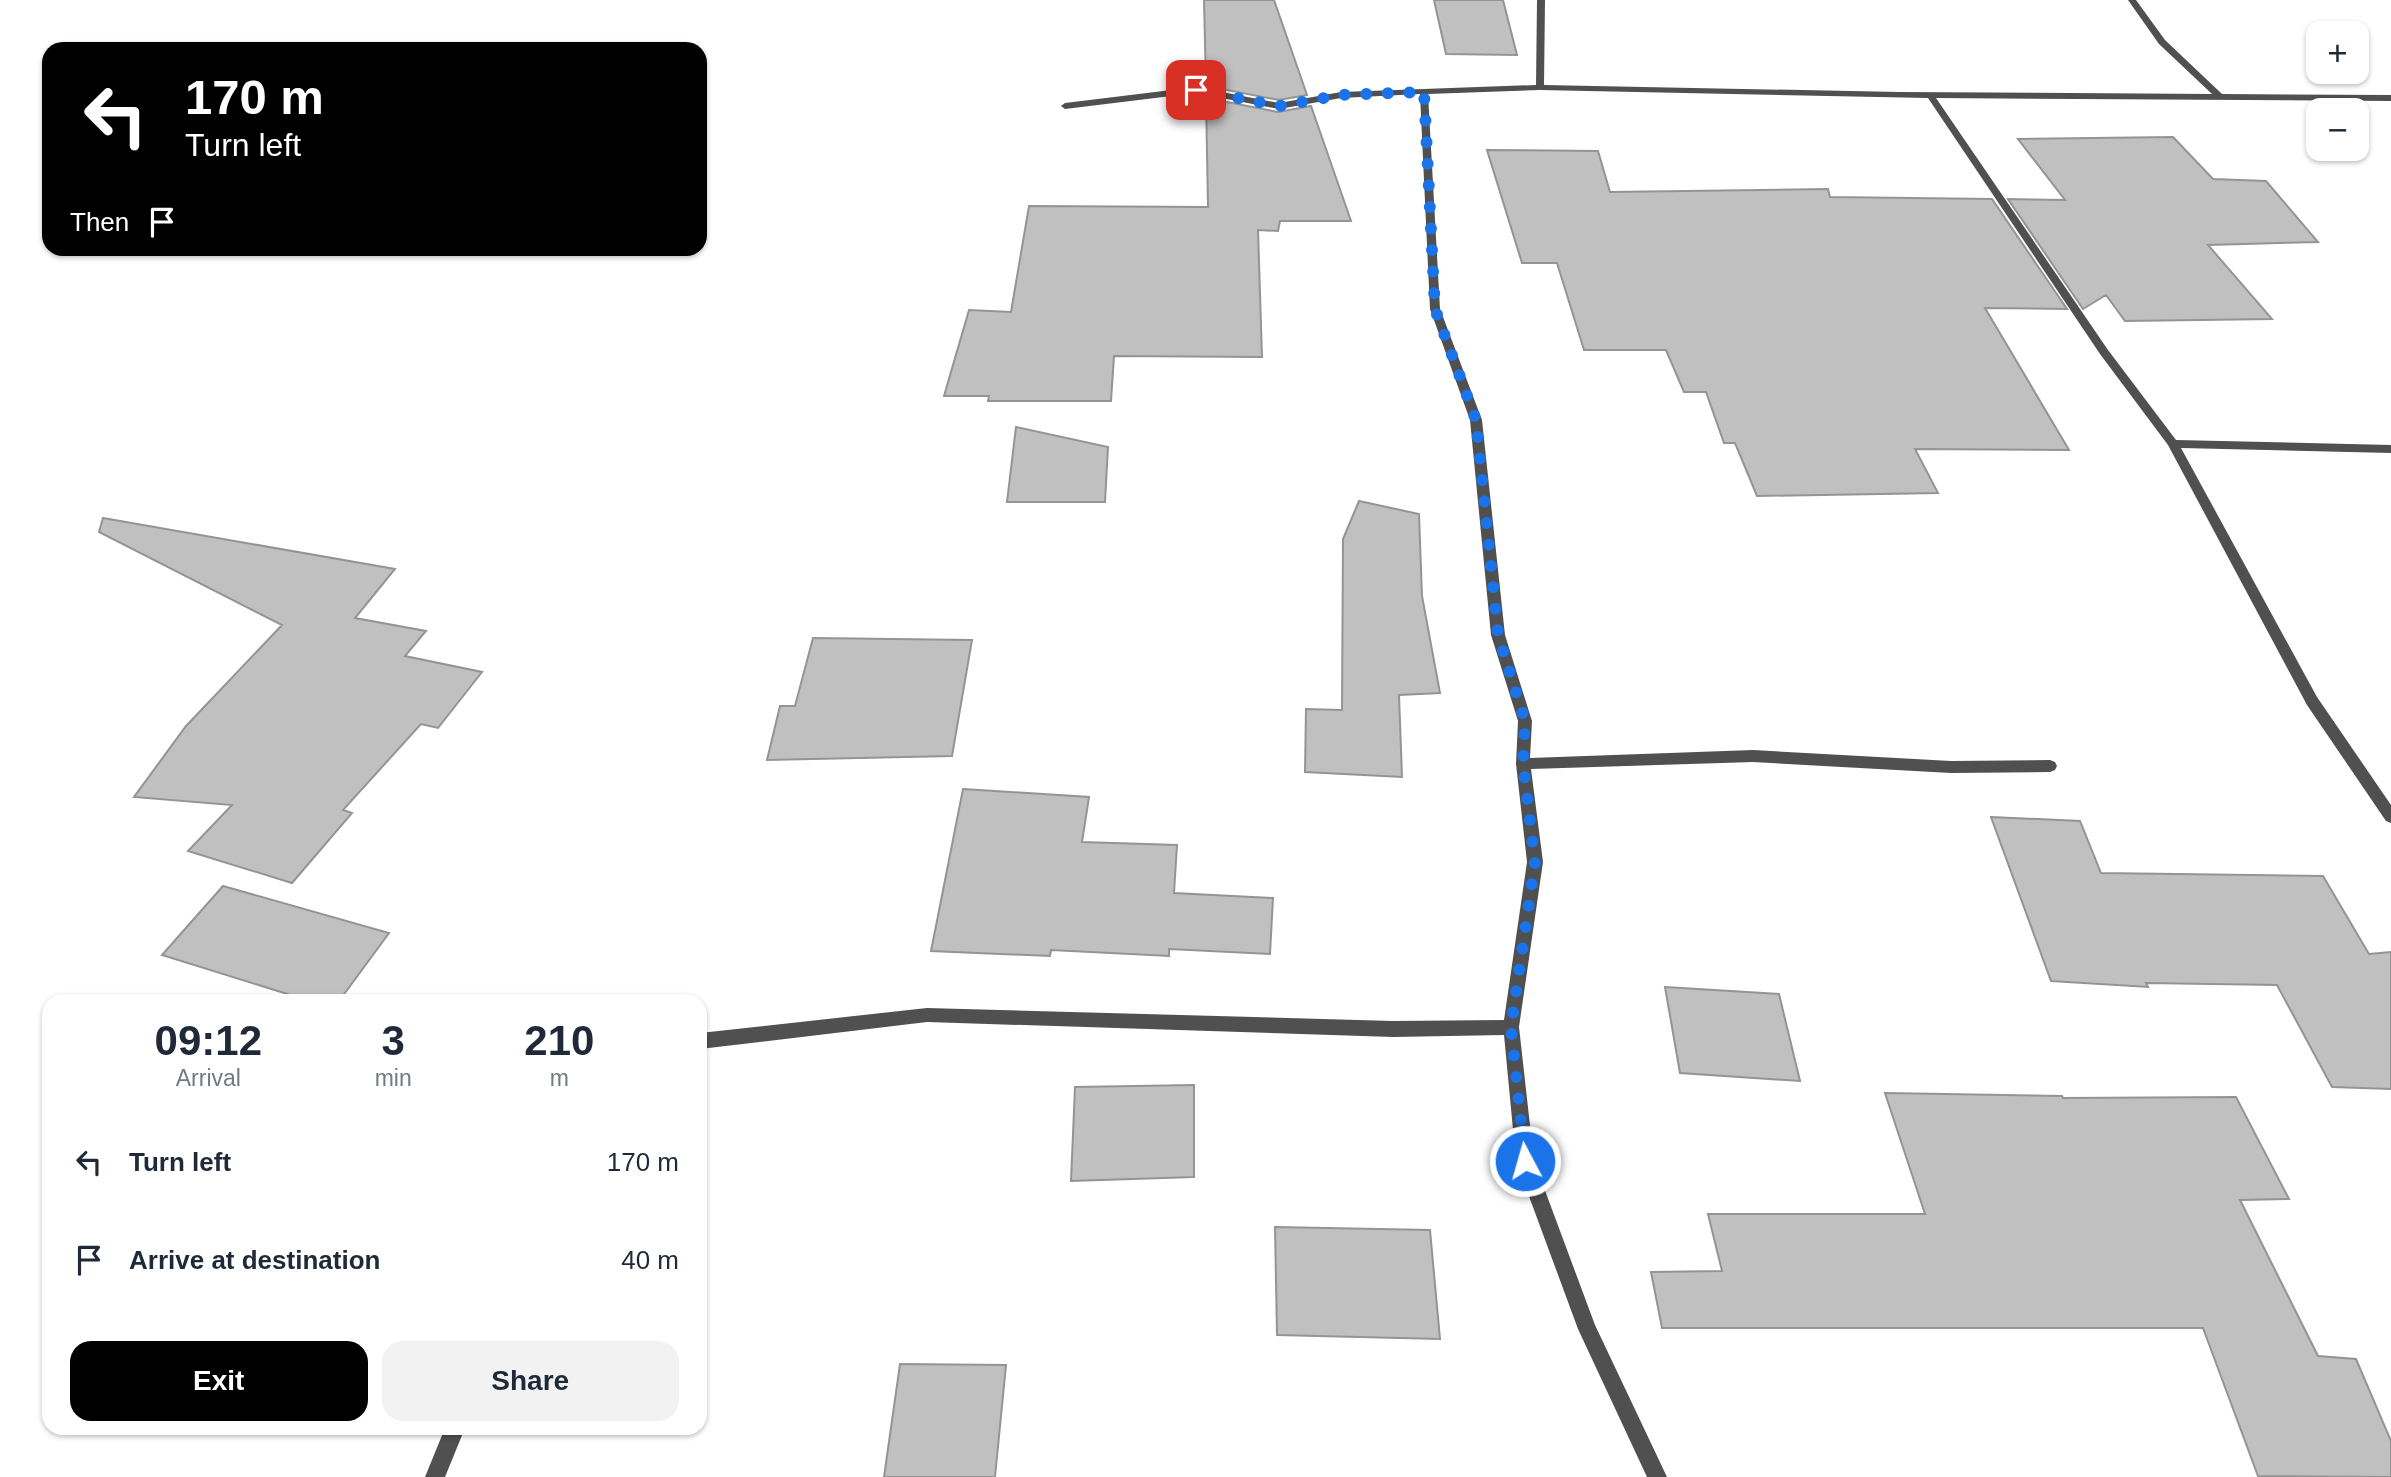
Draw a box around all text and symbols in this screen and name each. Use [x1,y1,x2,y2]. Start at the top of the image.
map controls [2306,21,2369,161]
button: + [2306,21,2369,84]
pin [1166,60,1226,120]
icon: left [70,70,161,161]
text: 170 m [185,70,324,124]
icon: arrive [1177,71,1215,109]
button: − [2306,98,2369,161]
text: Turn left [185,127,301,163]
icon: arrive [143,203,181,241]
text: Then [70,207,129,237]
text: 09:12 [155,1017,262,1064]
text: 3 [381,1017,405,1064]
text: 210 [524,1017,594,1064]
text: Arrival [176,1065,241,1091]
text: min [375,1065,412,1091]
text: m [550,1065,569,1091]
position arrow [1488,1124,1562,1198]
icon: left [70,1143,108,1181]
text: Turn left [129,1147,231,1177]
text: 170 m [607,1147,679,1177]
icon: arrive [70,1241,108,1279]
text: Arrive at destination [129,1245,380,1275]
text: 40 m [621,1245,679,1275]
button: Exit [70,1341,368,1421]
button: Share [382,1341,679,1421]

